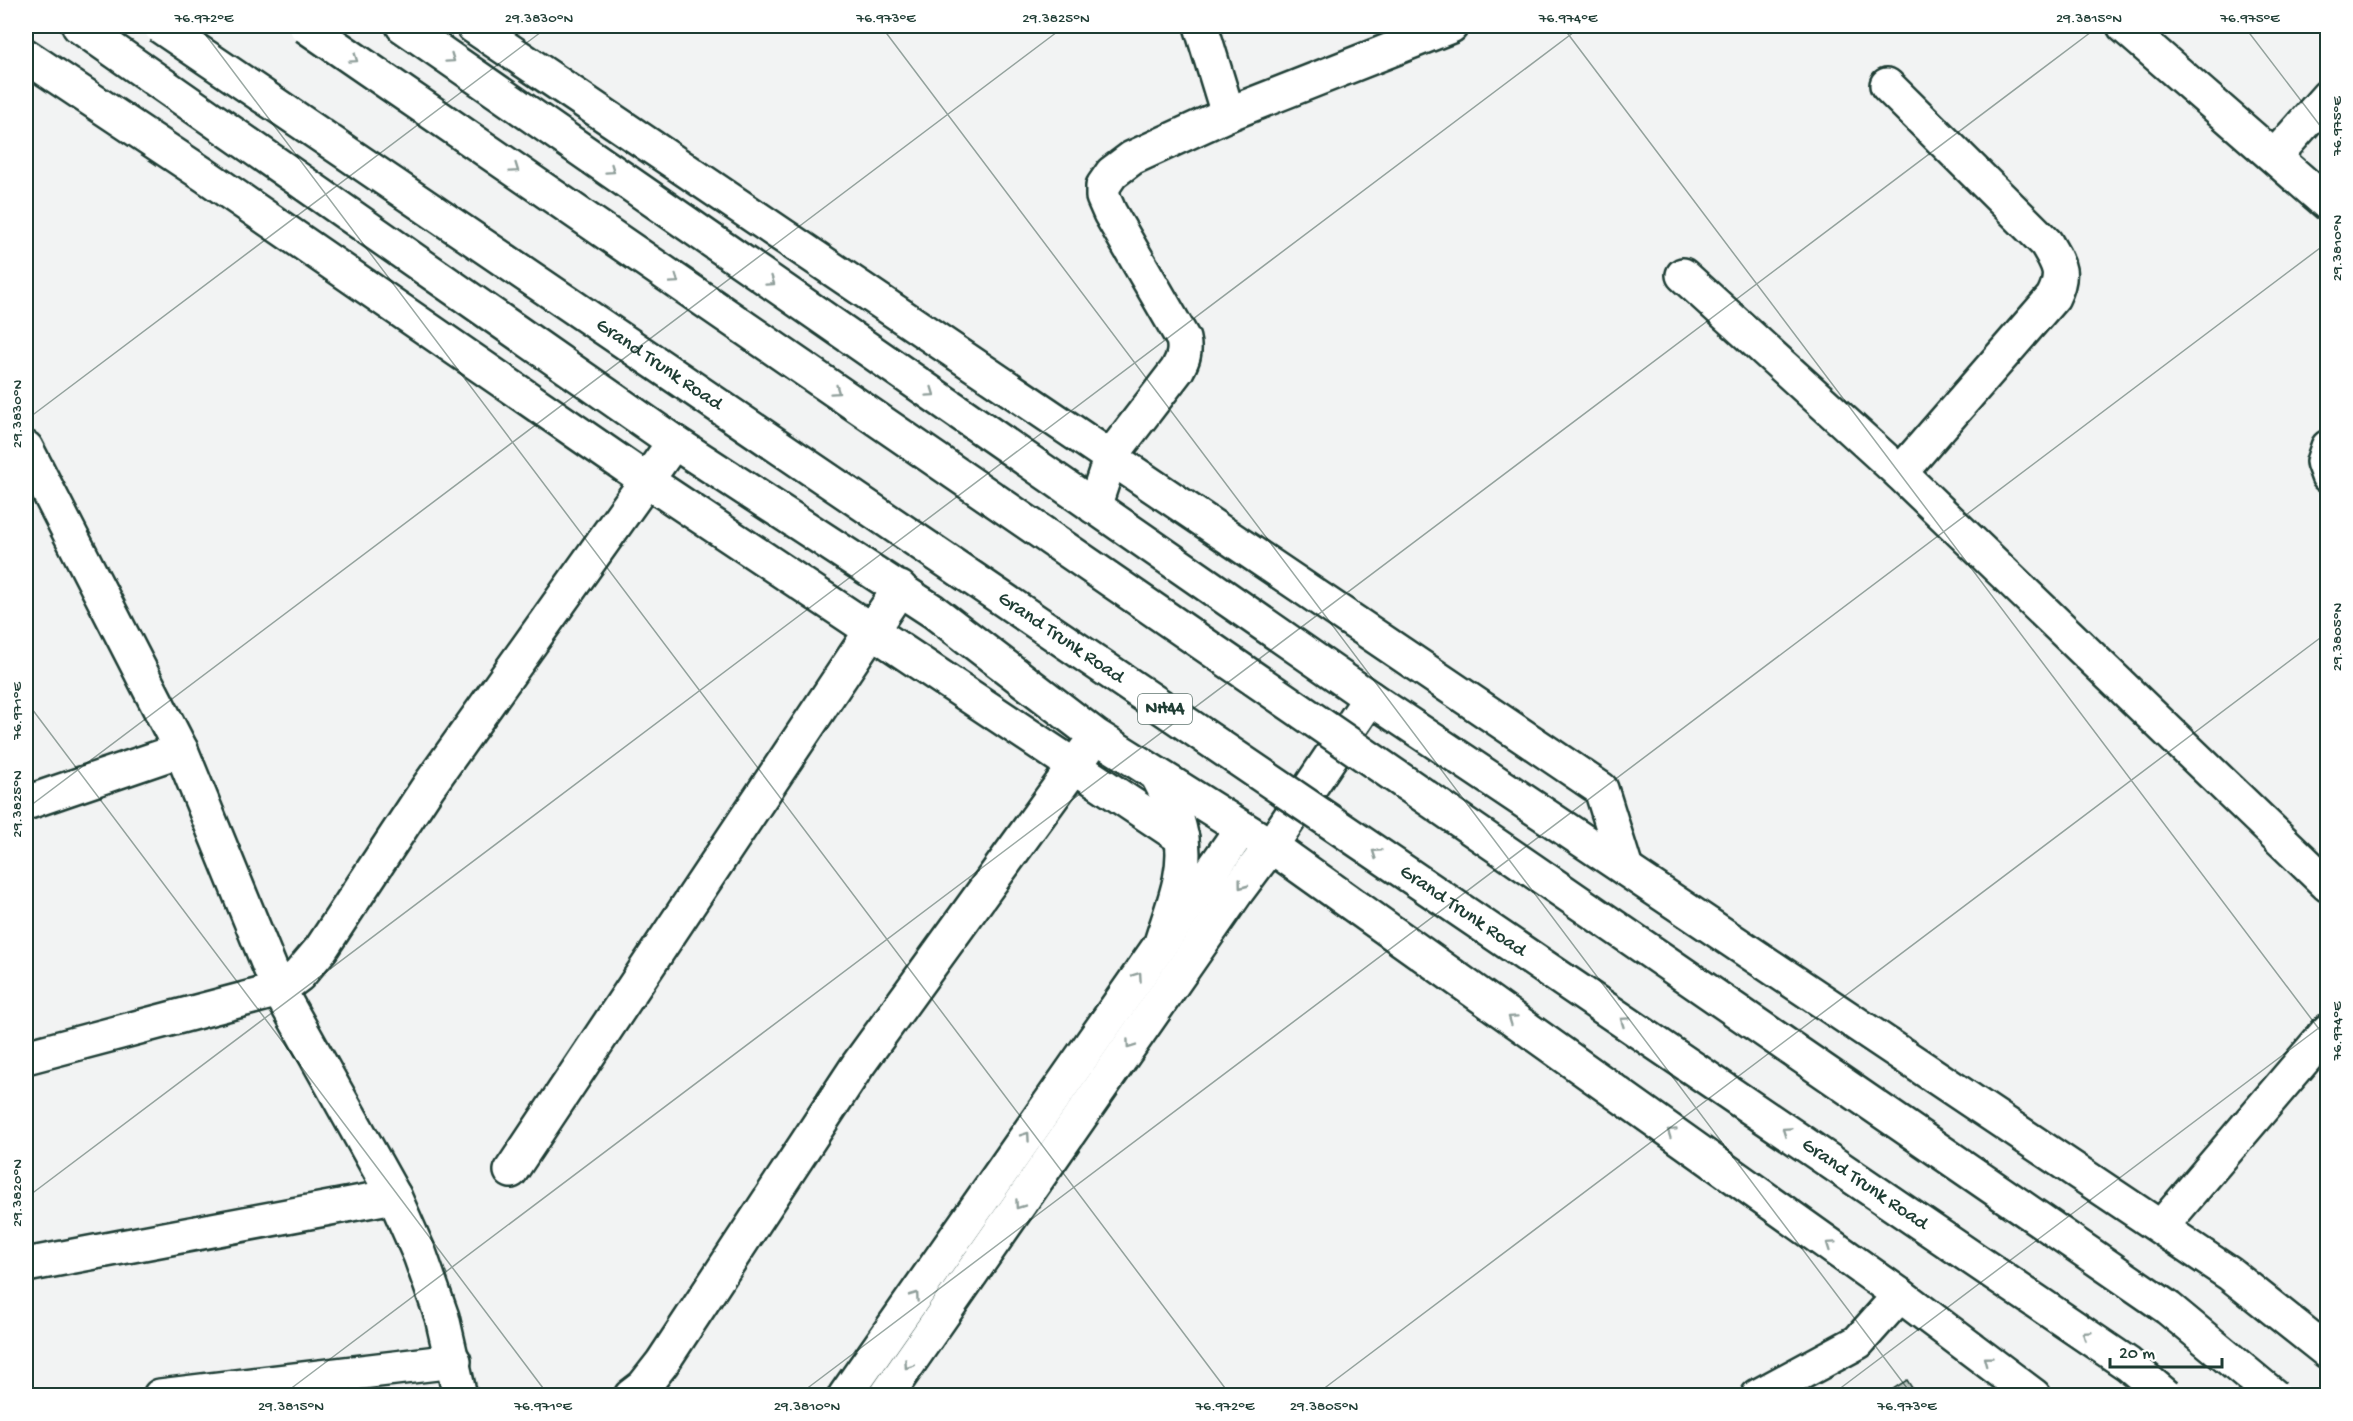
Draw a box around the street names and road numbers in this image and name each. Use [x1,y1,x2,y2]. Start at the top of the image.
street label: Grand Trunk Road [591,314,728,417]
street label: Grand Trunk Road [993,587,1130,691]
road number: NH44 [1138,694,1192,724]
street label: Grand Trunk Road [1395,860,1532,964]
street label: Grand Trunk Road [1797,1134,1934,1237]

